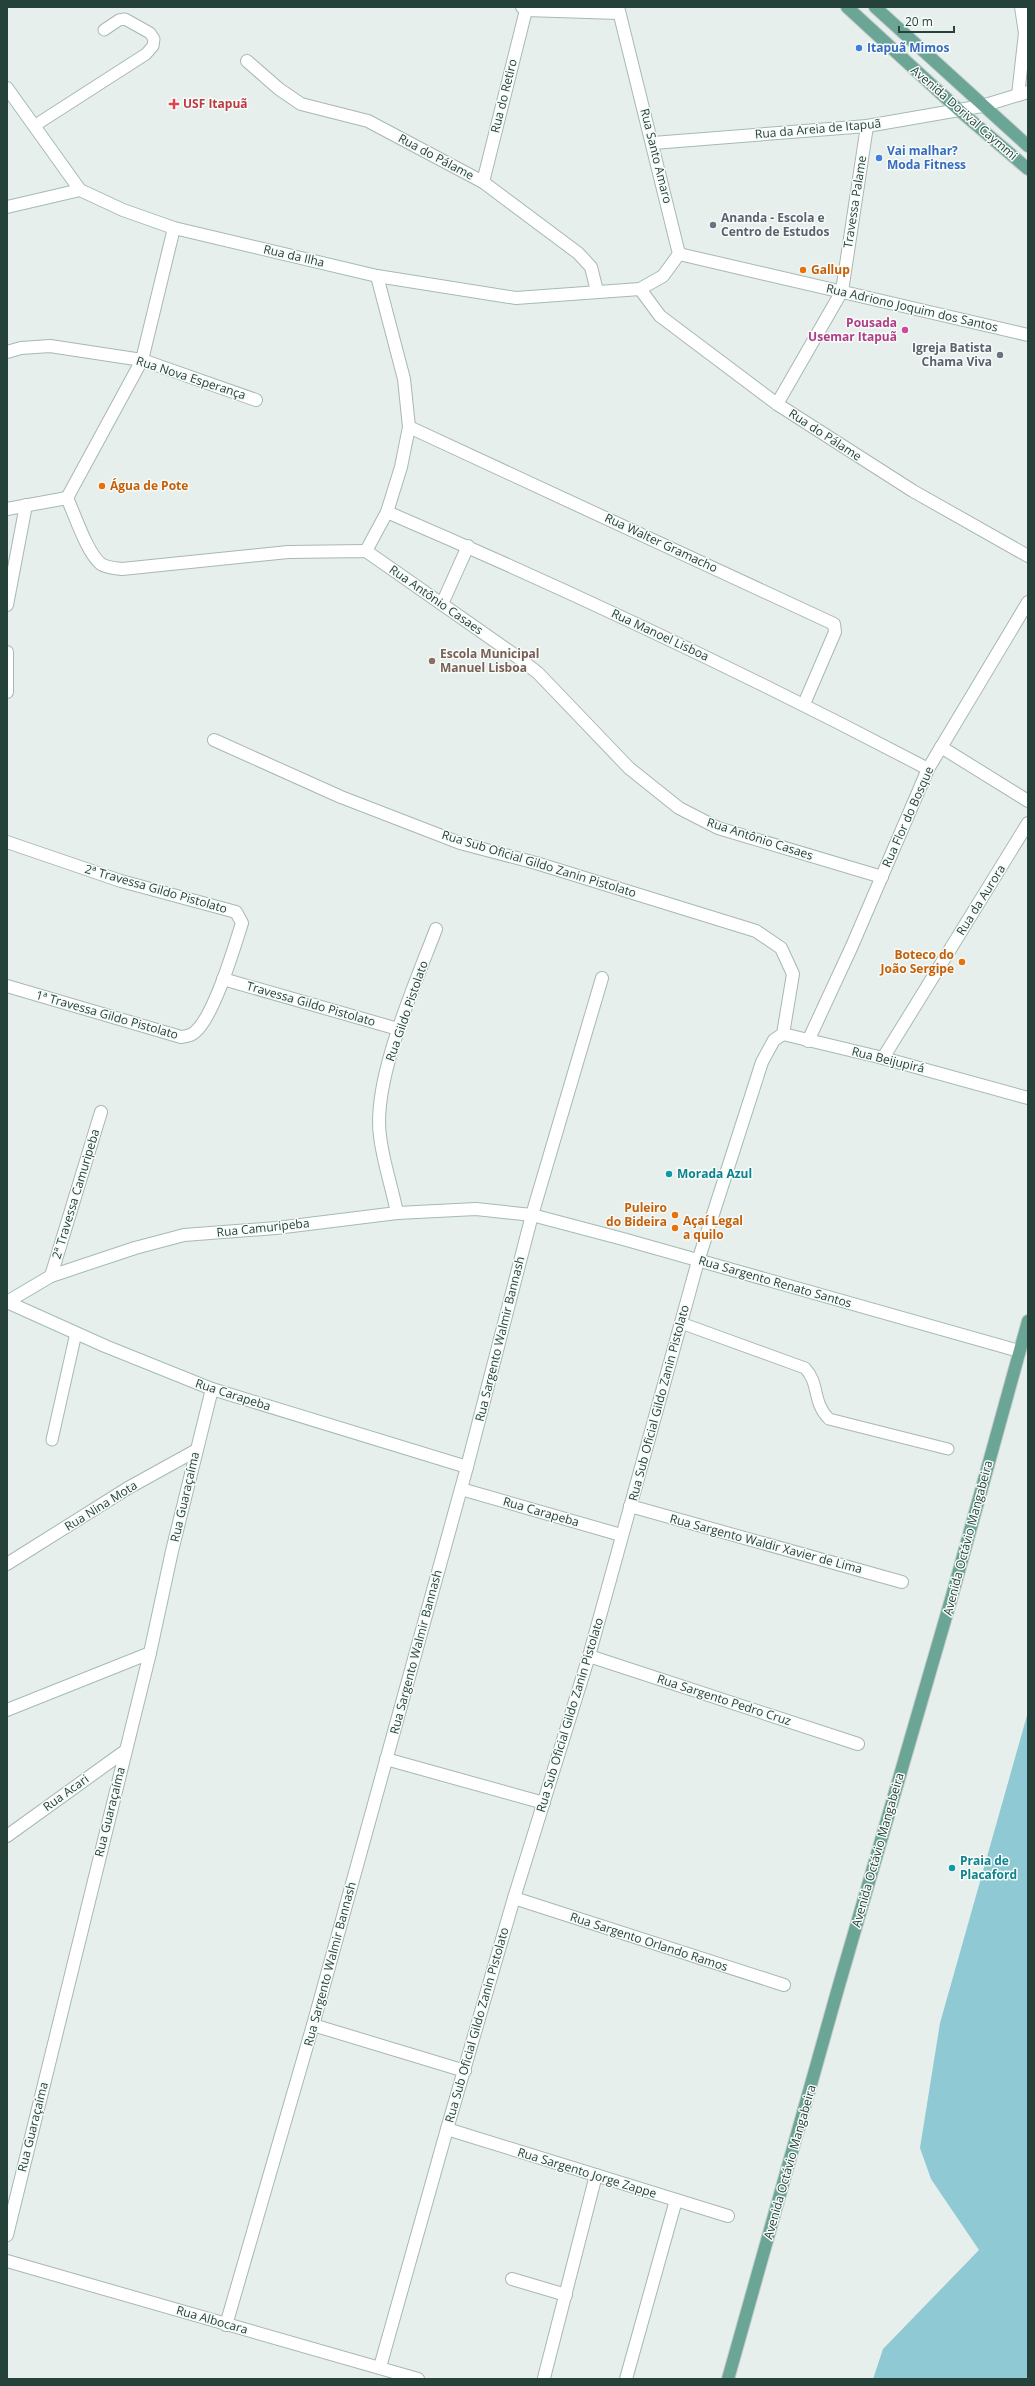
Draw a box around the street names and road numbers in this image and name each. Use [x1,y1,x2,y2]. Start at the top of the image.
street label: Rua do Retiro [486,57,521,135]
street label: Avenida Dorival Caymmi [907,62,1021,164]
street label: Rua Santo Amaro [636,107,676,205]
street label: Rua da Areia de Itapuã [754,115,882,142]
street label: Rua do Pálame [395,129,477,184]
street label: Travessa Palame [839,154,870,249]
street label: Rua da Ilha [262,240,326,271]
street label: Rua Adriono Joquim dos Santos [824,279,1000,336]
street label: Rua Nova Esperança [134,352,248,403]
street label: Rua do Pálame [786,405,865,465]
street label: Rua Walter Gramacho [602,509,720,576]
street label: Rua Antônio Casaes [386,561,487,638]
street label: Rua Manoel Lisboa [609,605,712,665]
street label: Rua Flor do Bosque [878,763,938,870]
street label: Rua Antônio Casaes [705,813,816,864]
street label: Rua Sub Oficial Gildo Zanin Pistolato [440,826,638,901]
street label: 2ª Travessa Gildo Pistolato [83,860,229,917]
street label: Rua da Aurora [952,861,1009,938]
street label: Rua Gildo Pistolato [381,958,432,1064]
street label: Travessa Gildo Pistolato [245,977,378,1030]
street label: 1ª Travessa Gildo Pistolato [34,986,180,1043]
street label: Rua Beijupirá [850,1042,926,1077]
street label: 2ª Travessa Camuripeba [48,1127,103,1261]
street label: Rua Camuripeba [216,1214,310,1241]
street label: Rua Sargento Renato Santos [697,1251,854,1312]
street label: Rua Sargento Walmir Bannash [471,1254,528,1423]
street label: Rua Sub Oficial Gildo Zanin Pistolato [624,1303,693,1503]
street label: Rua Carapeba [193,1374,273,1415]
street label: Rua Guaraçaíma [166,1450,203,1544]
street label: Avenida Octávio Mangabeira [939,1458,996,1617]
street label: Rua Nina Mota [61,1476,140,1535]
street label: Rua Carapeba [501,1493,581,1531]
street label: Rua Sargento Waldir Xavier de Lima [668,1510,864,1577]
street label: Rua Sargento Walmir Bannash [385,1568,446,1736]
street label: Rua Sub Oficial Gildo Zanin Pistolato [532,1616,607,1814]
street label: Rua Sargento Pedro Cruz [655,1670,794,1729]
street label: Rua Guaraçaíma [90,1765,129,1859]
street label: Rua Acari [39,1770,92,1815]
street label: Avenida Octávio Mangabeira [847,1771,908,1929]
street label: Rua Sargento Walmir Bannash [299,1880,360,2048]
street label: Rua Sargento Orlando Ramos [568,1908,731,1975]
street label: Rua Sub Oficial Gildo Zanin Pistolato [440,1925,513,2125]
street label: Rua Guaraçaíma [13,2080,52,2174]
street label: Avenida Octávio Mangabeira [759,2083,820,2241]
street label: Rua Sargento Jorge Zappe [516,2143,659,2202]
street label: Rua Albocara [174,2301,250,2338]

